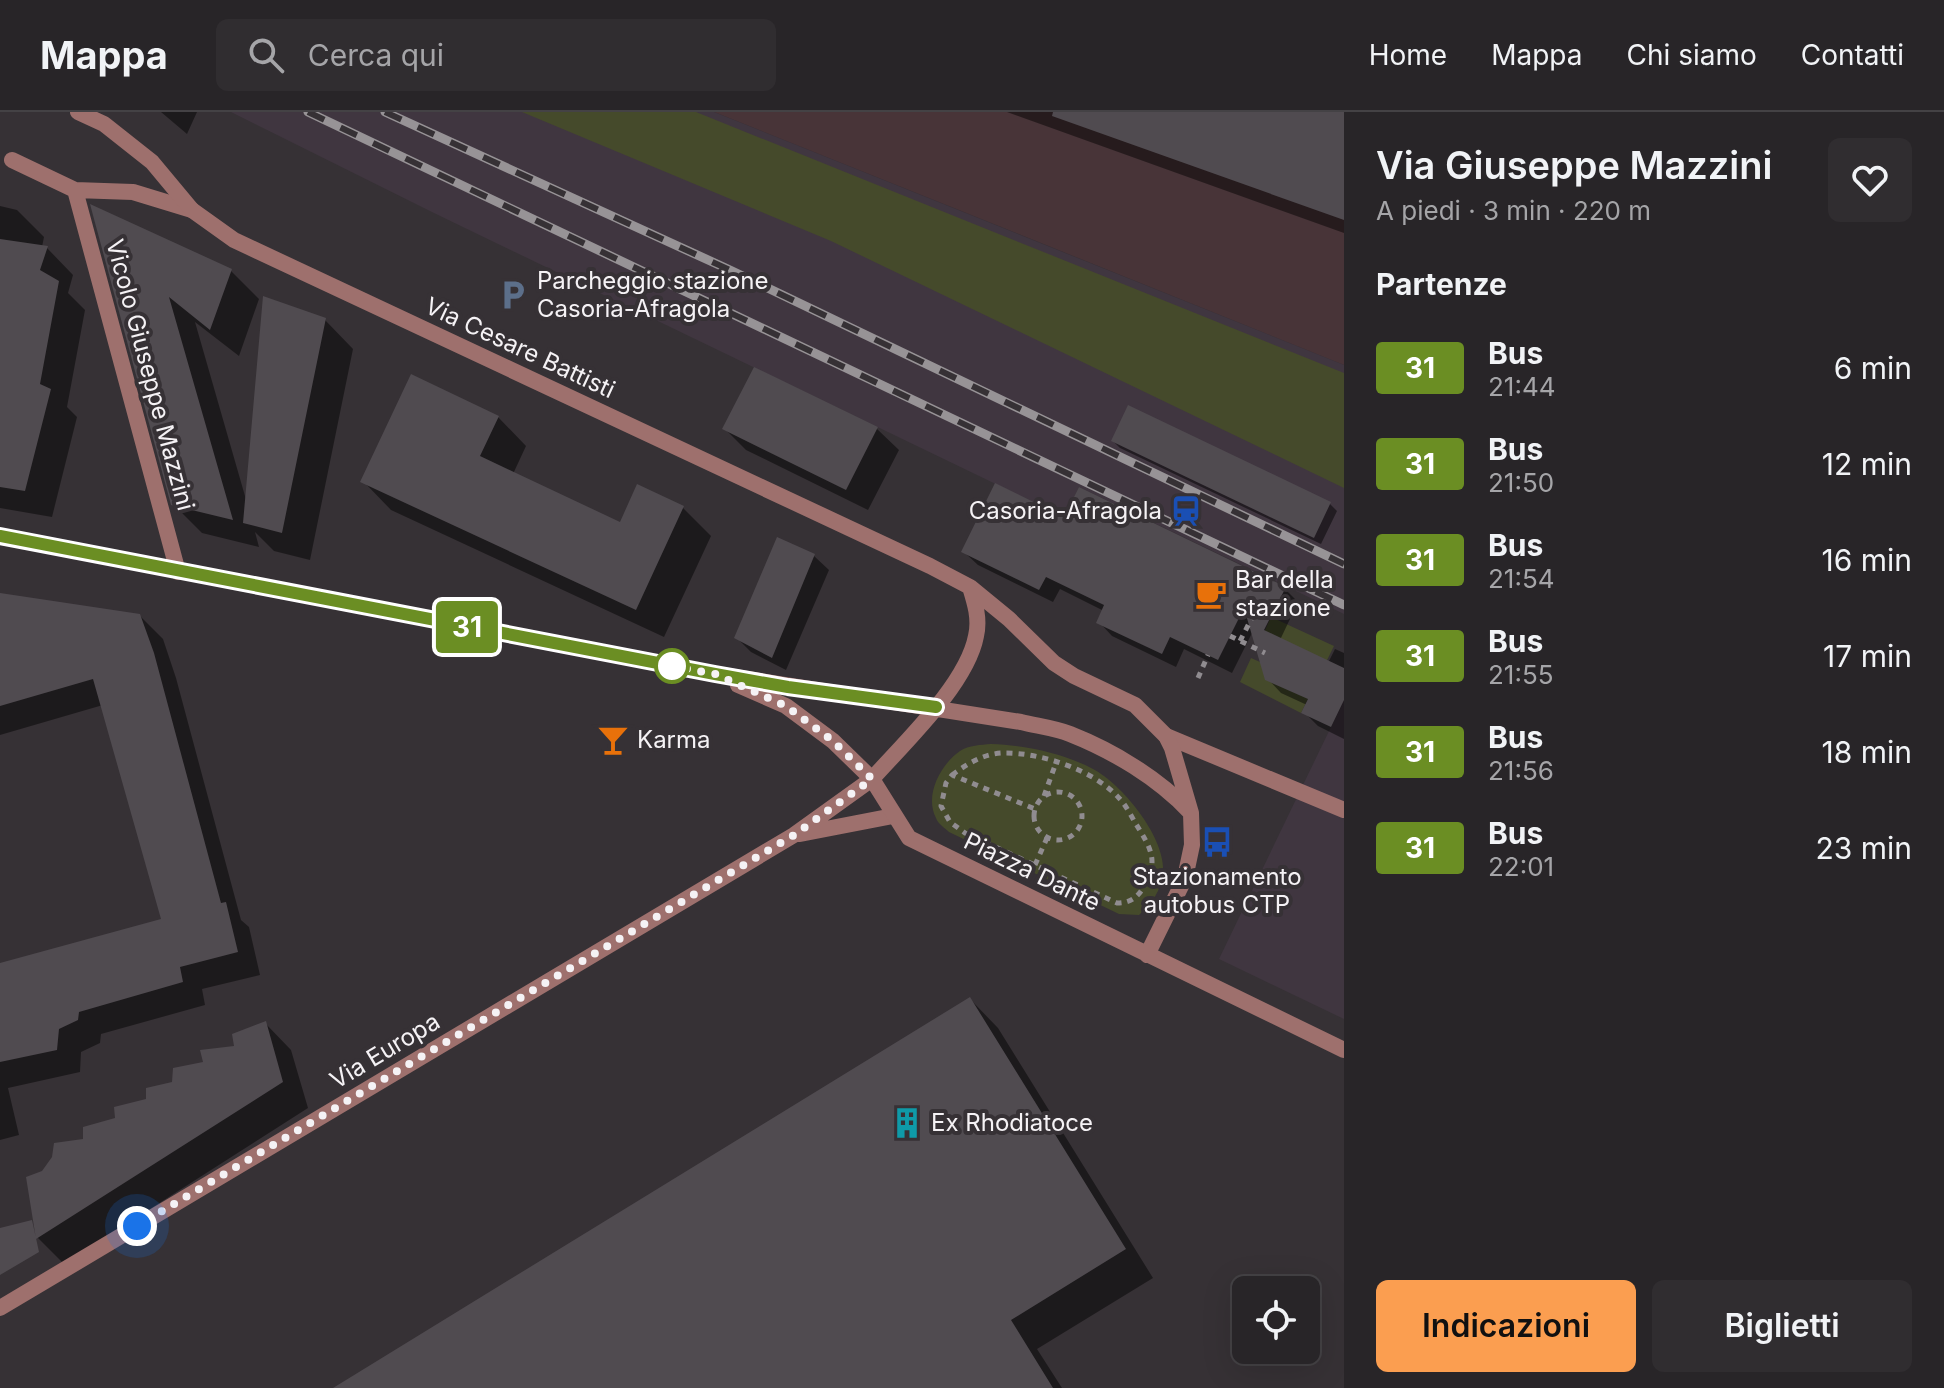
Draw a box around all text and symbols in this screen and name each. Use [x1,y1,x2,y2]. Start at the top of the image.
search box [216,19,776,91]
text: Mappa [40,32,168,78]
icon: search [244,33,288,77]
text: Cerca qui [308,37,444,73]
text: Home [1369,38,1447,72]
text: Mappa [1491,38,1583,72]
text: Chi siamo [1627,38,1757,72]
text: Contatti [1801,38,1904,72]
button: heart [1828,138,1912,222]
text: Via Giuseppe Mazzini [1376,142,1773,188]
text: A piedi · 3 min · 220 m [1376,195,1651,226]
street label: Vicolo Giuseppe Mazzini [100,236,201,514]
place label: Parcheggio stazione Casoria-Afragola [537,266,768,323]
text: Partenze [1376,266,1507,302]
parking icon: Parcheggio stazione Casoria-Afragola [496,278,530,312]
street label: Via Cesare Battisti [421,291,620,404]
text: Bus [1488,335,1543,371]
text: 6 min [1834,350,1912,386]
text: 31 [1405,351,1435,385]
text: 21:44 [1488,371,1556,402]
text: Bus [1488,431,1543,467]
text: 12 min [1822,446,1912,482]
text: 31 [1405,447,1435,481]
text: 21:50 [1488,467,1554,498]
station icon: Casoria-Afragola [1169,494,1203,528]
place label: Casoria-Afragola [969,496,1162,525]
text: Bus [1488,527,1543,563]
text: 16 min [1821,542,1912,578]
text: 31 [1405,543,1435,577]
text: 21:54 [1488,563,1555,594]
place label: Bar della stazione [1235,565,1334,622]
cafe icon: Bar della stazione [1194,577,1228,611]
line badge: 31 [431,601,503,653]
text: 31 [452,610,482,644]
text: Bus [1488,623,1543,659]
text: 17 min [1823,638,1912,674]
text: 31 [1405,639,1435,673]
unlabelled marker [655,649,689,683]
text: 21:55 [1488,659,1554,690]
text: Bus [1488,719,1543,755]
bar icon: Karma [596,723,630,757]
place label: Karma [637,725,711,754]
text: 18 min [1822,734,1912,770]
text: 31 [1405,735,1435,769]
text: 21:56 [1488,755,1554,786]
text: Bus [1488,815,1543,851]
bus stop icon: Stazionamento autobus CTP [1200,825,1234,859]
street label: Piazza Dante [959,826,1105,917]
text: 23 min [1815,830,1912,866]
text: 31 [1405,831,1435,865]
text: 22:01 [1488,851,1554,882]
place label: Stazionamento autobus CTP [1132,862,1302,919]
street label: Via Europa [325,1007,445,1095]
building icon: Ex Rhodiatoce [890,1106,924,1140]
place label: Ex Rhodiatoce [931,1108,1093,1137]
your location [117,1206,157,1246]
map controls [1232,1276,1320,1364]
button: locate [1232,1276,1320,1364]
button: Indicazioni [1376,1280,1636,1372]
button: Biglietti [1652,1280,1912,1372]

